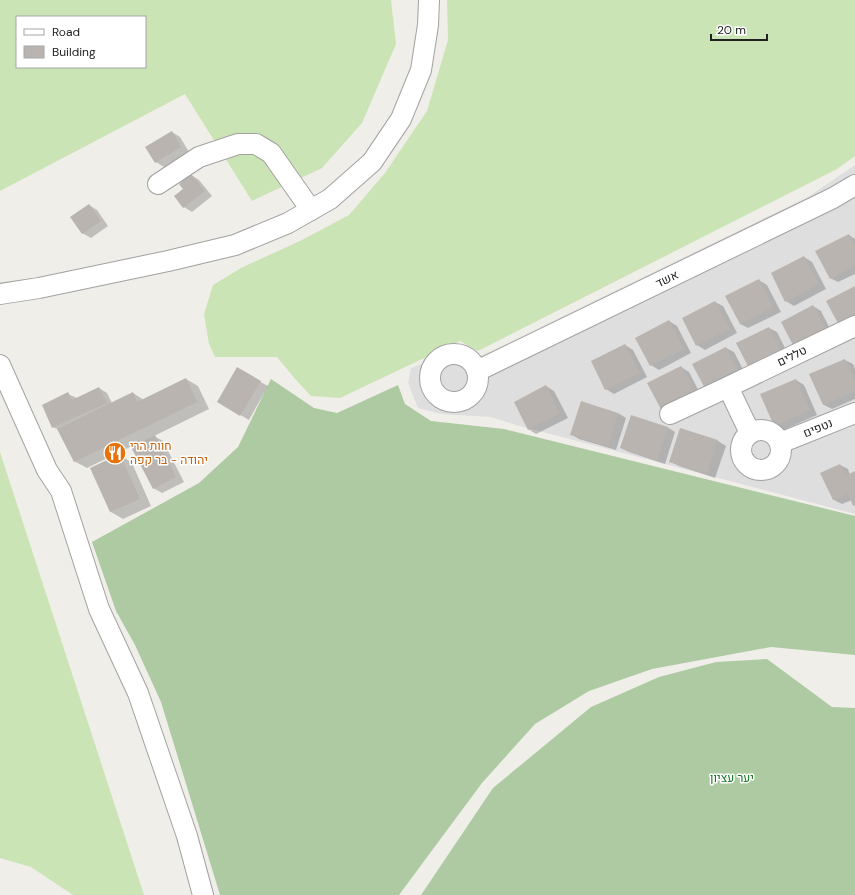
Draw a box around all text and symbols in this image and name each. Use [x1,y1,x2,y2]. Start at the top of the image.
legend [16,16,146,68]
scale bar [711,16,767,42]
text: 20 m [717,22,746,38]
text: Road [52,24,80,40]
text: Building [52,44,96,60]
street label: אשד [653,267,681,291]
street label: טללים [775,342,809,370]
street label: נטפים [801,415,835,441]
place label: חוות הרי יהודה - בר קפה [130,438,208,468]
restaurant icon: חוות הרי יהודה - בר קפה [102,440,128,466]
park label: יער עציון [710,770,754,786]

